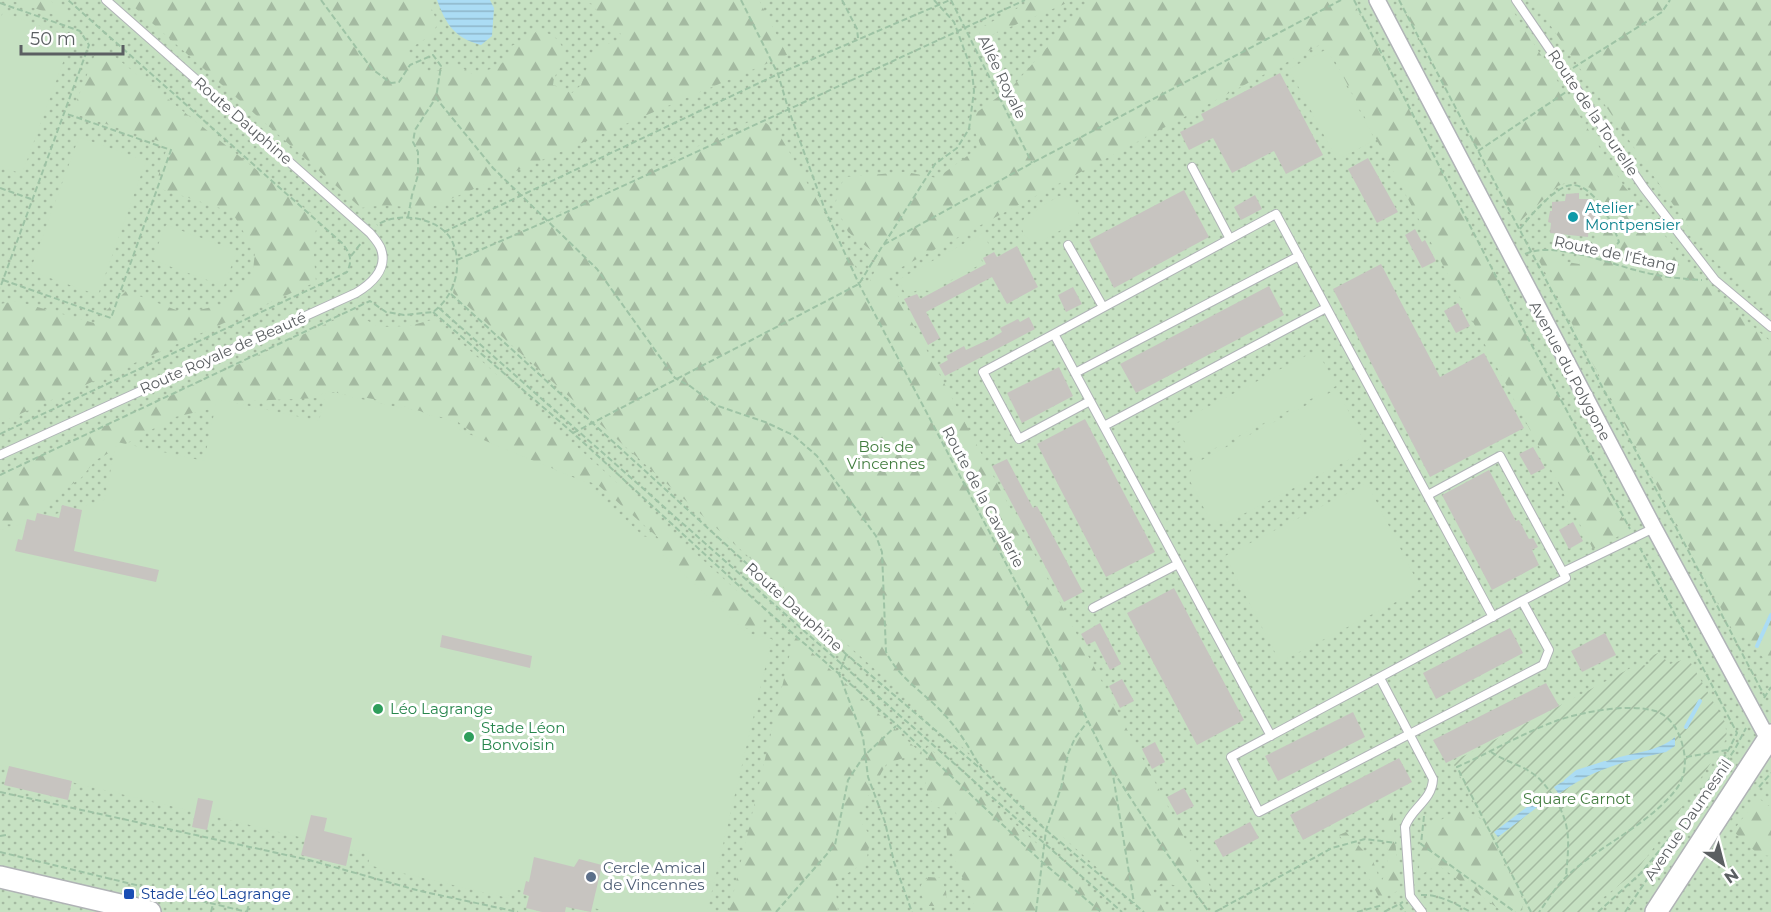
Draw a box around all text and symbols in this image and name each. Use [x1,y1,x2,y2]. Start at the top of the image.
scale bar [21,18,123,56]
text: 50 m [30,28,76,50]
street label: Allée Royale [974,32,1031,122]
street label: Route de la Tourelle [1544,46,1643,180]
street label: Route Dauphine [190,73,296,168]
place label: Atelier Montpensier [1585,198,1681,234]
marker: Atelier Montpensier [1566,210,1580,224]
street label: Route de l'Étang [1552,231,1678,276]
street label: Avenue du Polygone [1526,298,1615,444]
street label: Route Royale de Beauté [137,307,309,398]
street label: Route de la Cavalerie [938,423,1029,571]
park label: Bois de Vincennes [847,437,925,473]
street label: Route Dauphine [742,558,847,655]
place label: Léo Lagrange [390,699,493,718]
marker: Léo Lagrange [371,702,385,716]
place label: Stade Léon Bonvoisin [481,718,565,754]
marker: Stade Léon Bonvoisin [462,730,476,744]
street label: Avenue Daumesnil [1640,755,1735,884]
park label: Square Carnot [1523,789,1631,808]
north arrow [1693,834,1753,894]
place label: Cercle Amical de Vincennes [603,858,706,894]
text: N [1721,864,1742,887]
marker: Cercle Amical de Vincennes [584,870,598,884]
place label: Stade Léo Lagrange [141,884,291,903]
marker: Stade Léo Lagrange [122,887,136,901]

